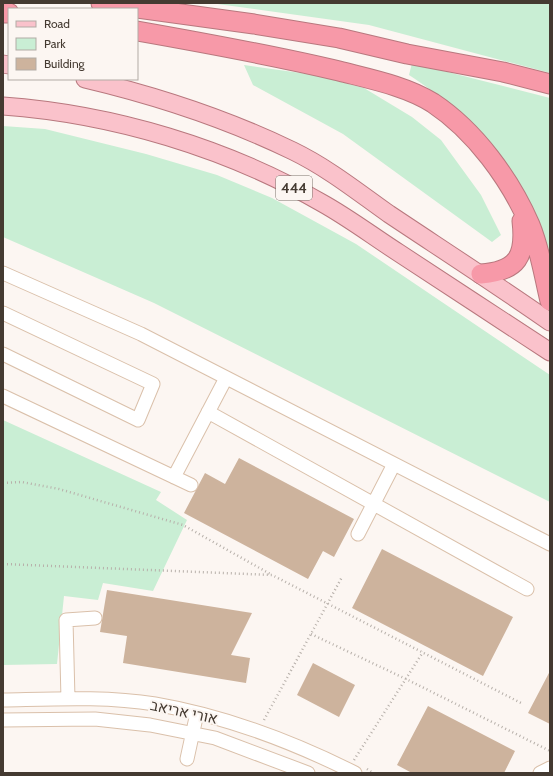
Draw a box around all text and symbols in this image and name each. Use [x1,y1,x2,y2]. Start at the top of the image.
legend [8,8,138,80]
text: Road [44,16,70,31]
text: Park [44,36,66,51]
text: Building [44,56,86,71]
road number: 444 [276,176,312,200]
street label: אורי אריאב [149,696,219,728]

